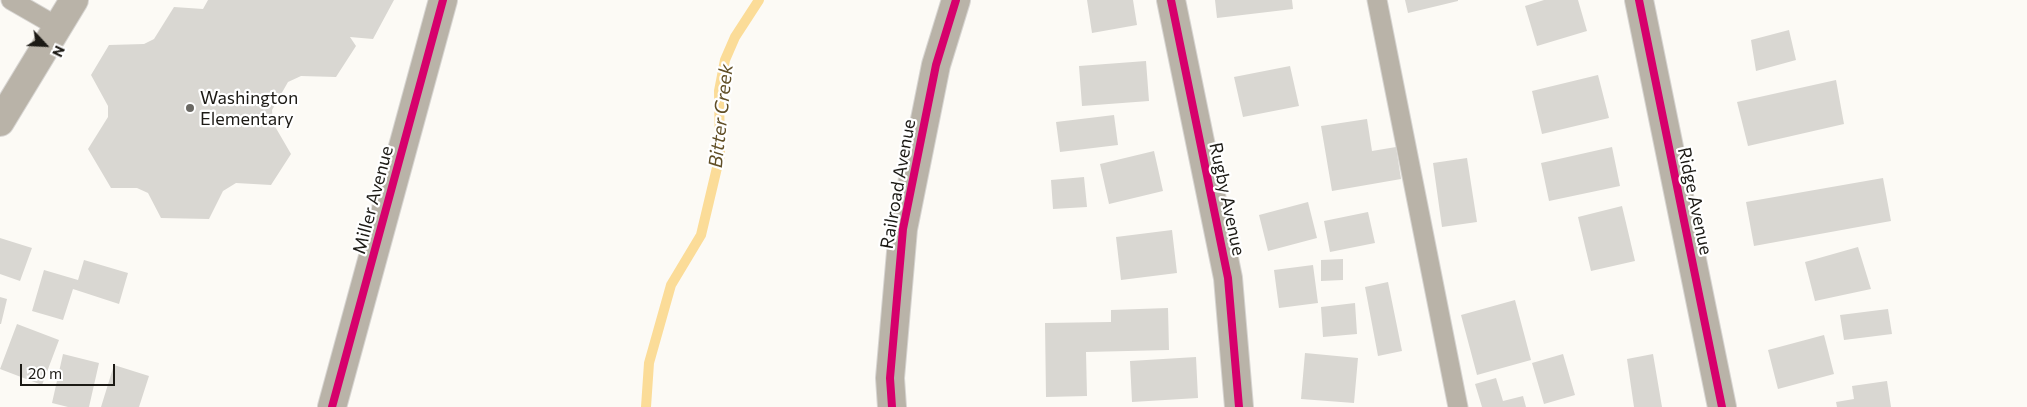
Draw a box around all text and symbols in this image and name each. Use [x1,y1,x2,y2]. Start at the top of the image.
north arrow [20,20,70,70]
text: N [49,43,69,60]
water label: Bitter Creek [704,63,738,169]
place label: Washington Elementary [200,87,298,130]
marker: Washington Elementary [184,102,196,114]
street label: Railroad Avenue [876,117,920,251]
street label: Rugby Avenue [1204,141,1250,257]
street label: Miller Avenue [348,144,398,256]
street label: Ridge Avenue [1673,145,1717,257]
scale bar [22,354,118,386]
text: 20 m [28,364,62,382]

